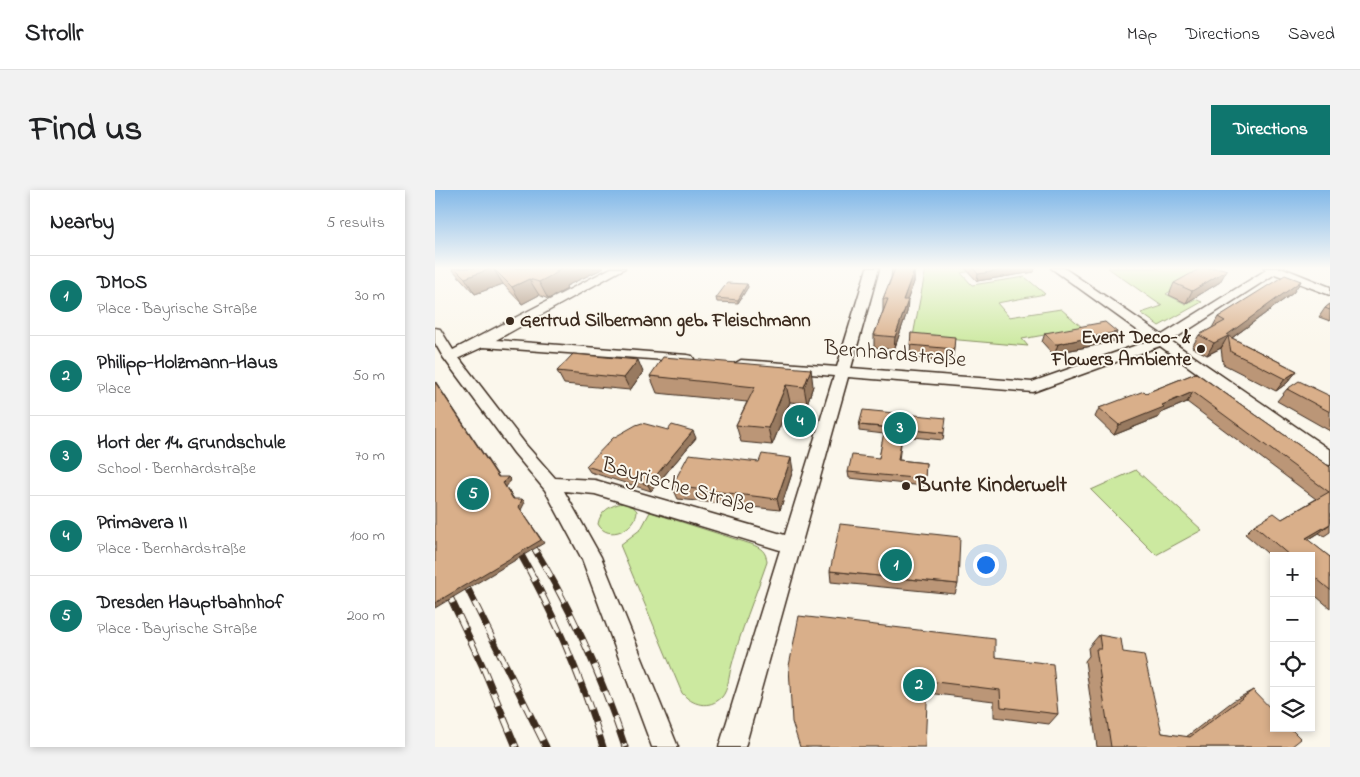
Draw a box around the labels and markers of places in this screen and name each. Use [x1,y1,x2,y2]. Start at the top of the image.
place label: Gertrud Silbermann geb. Fleischmann [520,308,811,337]
marker: Gertrud Silbermann geb. Fleischmann [504,315,516,327]
place label: Event Deco- & Flowers Ambiente [1051,325,1191,374]
marker: Event Deco- & Flowers Ambiente [1195,343,1207,355]
pin: 4 [784,402,816,440]
pin: 3 [884,409,916,447]
place label: Bunte Kinderwelt [915,470,1067,502]
pin: 5 [457,475,489,513]
marker: Bunte Kinderwelt [900,480,912,492]
pin: 1 [880,546,912,584]
pin: 2 [903,666,935,704]

